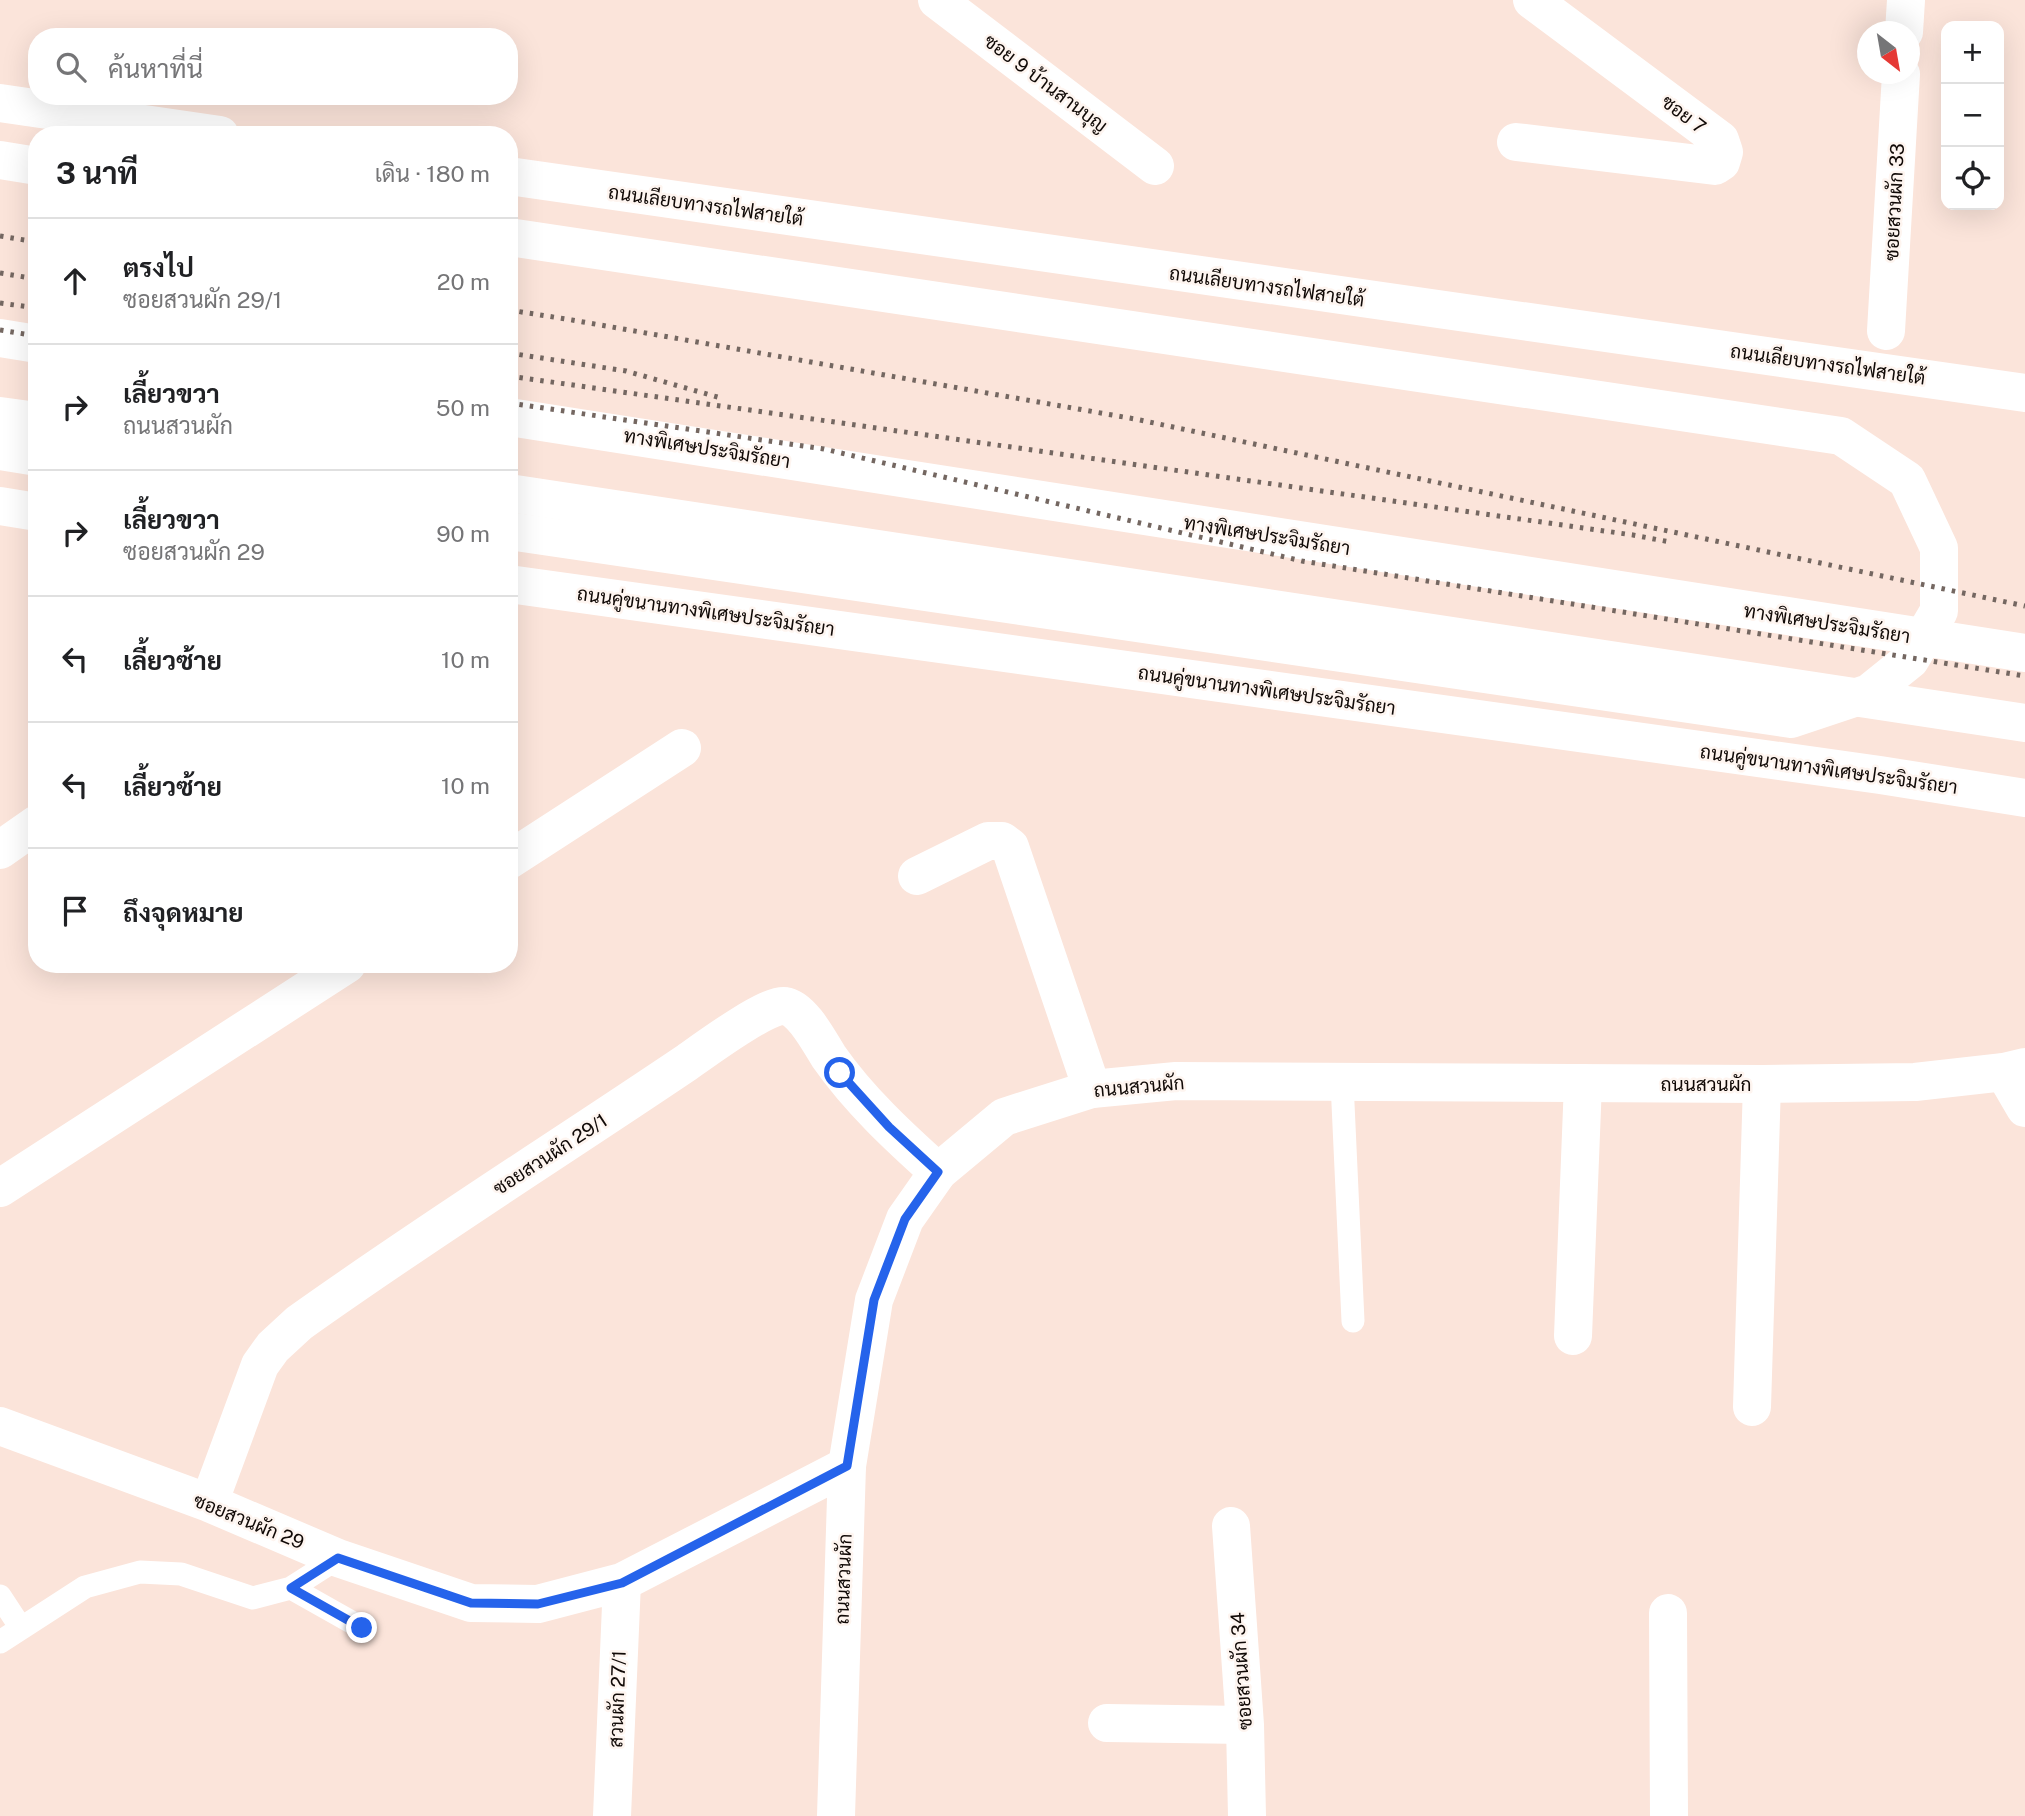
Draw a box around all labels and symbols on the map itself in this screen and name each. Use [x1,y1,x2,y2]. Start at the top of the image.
north arrow [1857,21,1920,84]
street label: ซอย 9 บ้านสานบุญ [979,29,1112,138]
street label: ซอย 7 [1658,90,1710,138]
street label: ซอยสวนผัก 33 [1880,143,1908,261]
street label: ถนนเลียบทางรถไฟสายใต้ [607,179,806,230]
street label: ถนนเลียบทางรถไฟสายใต้ [1168,260,1367,311]
street label: ถนนเลียบทางรถไฟสายใต้ [1729,338,1928,389]
street label: ทางพิเศษประจิมรัถยา [622,424,792,472]
street label: ทางพิเศษประจิมรัถยา [1182,511,1352,559]
street label: ถนนคู่ขนานทางพิเศษประจิมรัถยา [575,582,836,643]
street label: ทางพิเศษประจิมรัถยา [1742,599,1912,647]
street label: ถนนคู่ขนานทางพิเศษประจิมรัถยา [1136,661,1397,722]
street label: ถนนคู่ขนานทางพิเศษประจิมรัถยา [1698,740,1959,801]
route start [824,1057,855,1088]
street label: ถนนสวนผัก [1093,1071,1185,1101]
street label: ถนนสวนผัก [1661,1073,1751,1095]
street label: ซอยสวนผัก 29/1 [489,1109,611,1199]
street label: ซอยสวนผัก 29 [191,1489,307,1553]
street label: ถนนสวนผัก [830,1533,856,1625]
street label: ซอยสวนผัก 34 [1226,1611,1256,1731]
route end [346,1612,377,1643]
street label: สวนผัก 27/1 [604,1650,630,1748]

